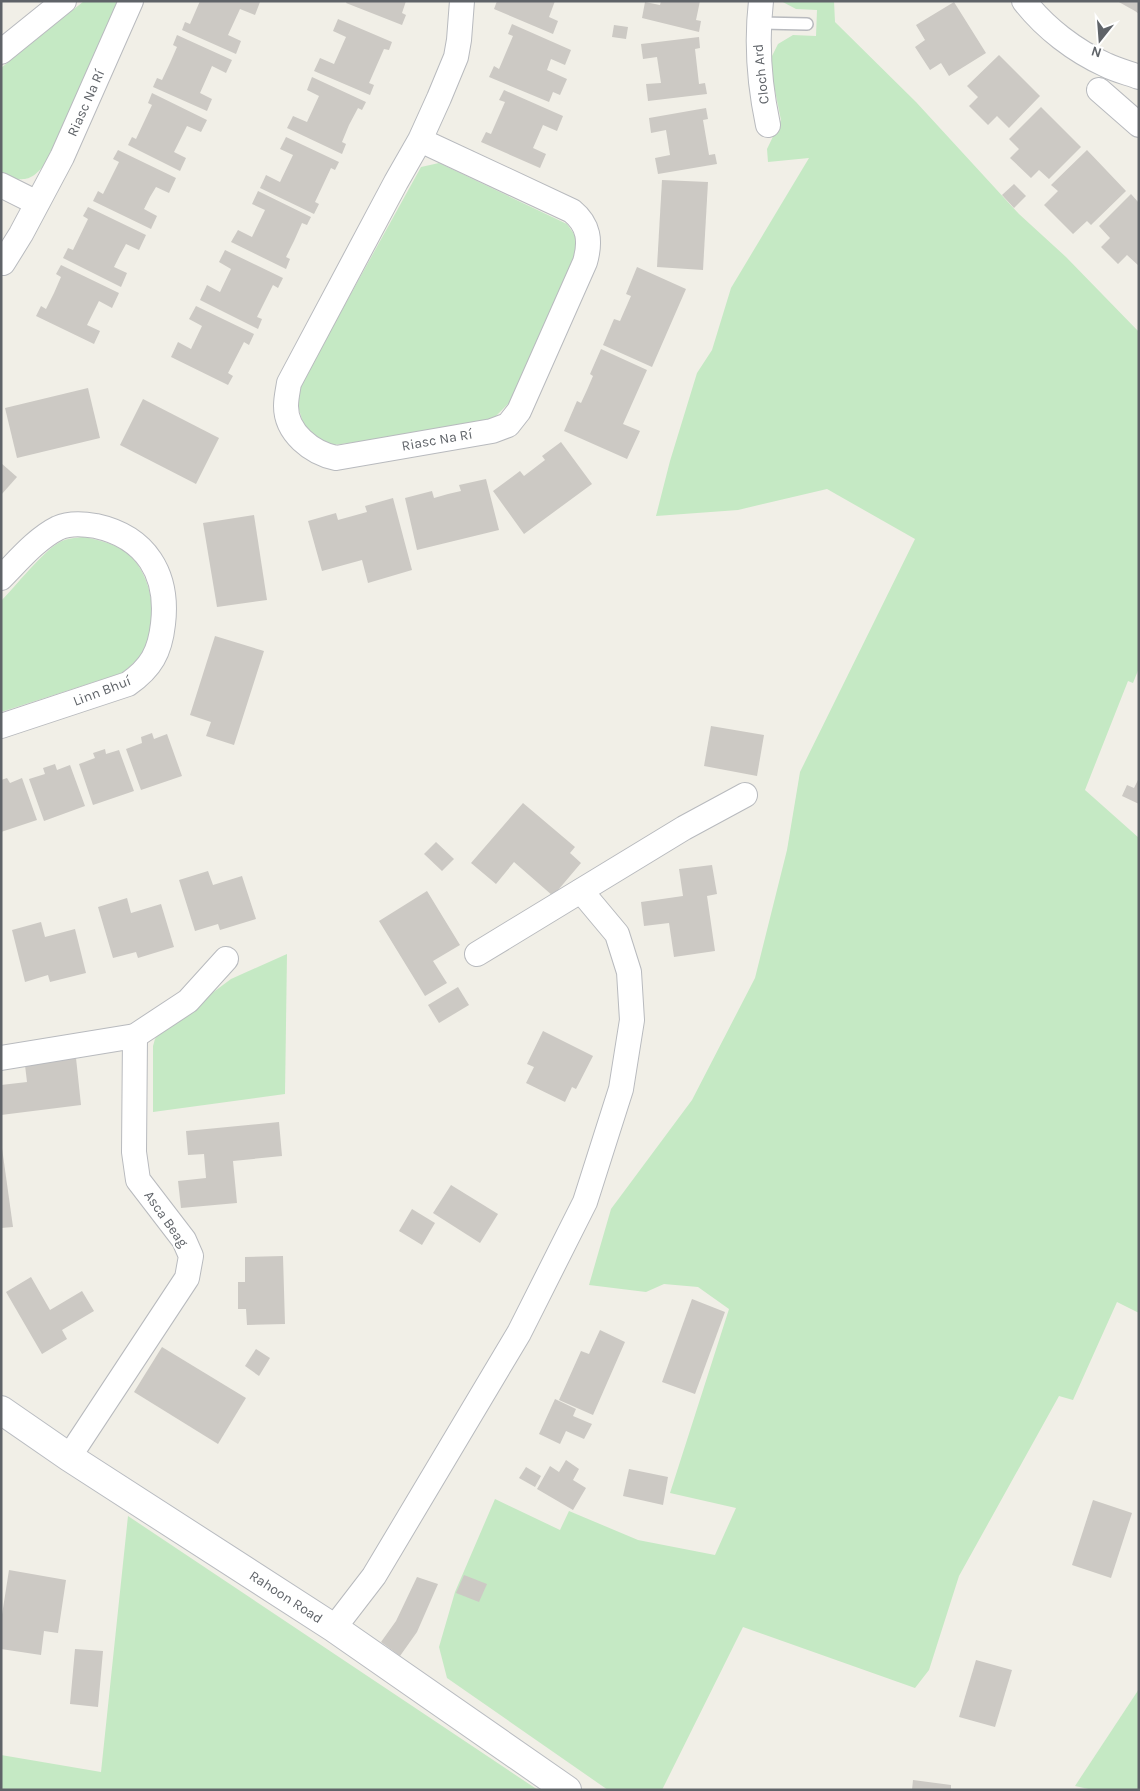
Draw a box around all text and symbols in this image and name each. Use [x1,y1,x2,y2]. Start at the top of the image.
north arrow [1075,15,1125,65]
text: N [1089,42,1104,62]
street label: Cloch Ard [749,43,773,105]
street label: Riasc Na Rí [64,66,109,139]
street label: Riasc Na Rí [400,425,475,455]
street label: Linn Bhuí [71,672,134,710]
street label: Asca Beag [140,1187,192,1251]
street label: Rahoon Road [246,1567,326,1627]

